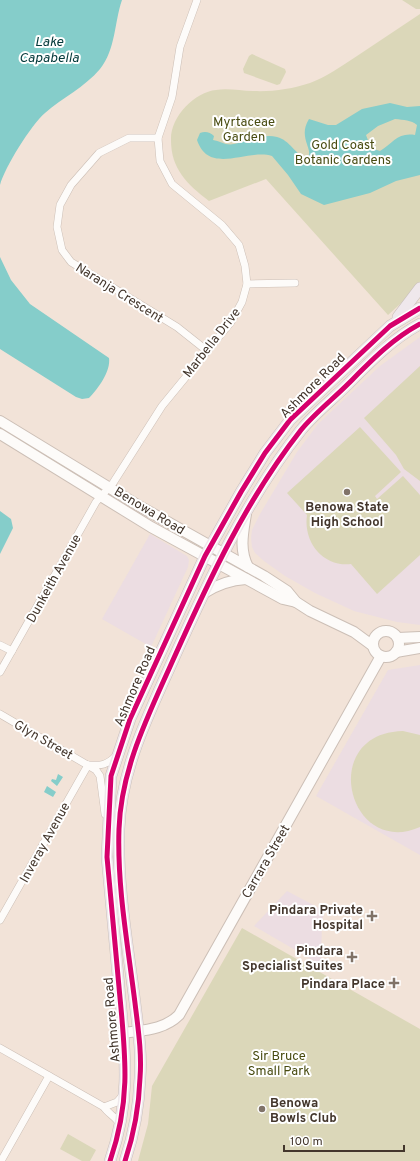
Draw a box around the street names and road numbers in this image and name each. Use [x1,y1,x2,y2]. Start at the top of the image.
street label: Naranja Crescent [72,260,166,327]
street label: Marbella Drive [180,305,245,381]
street label: Ashmore Road [277,350,349,422]
street label: Benowa Road [111,484,187,539]
street label: Dunkeith Avenue [24,532,86,626]
street label: Ashmore Road [112,644,160,729]
street label: Glyn Street [11,717,75,764]
street label: Inveray Avenue [17,800,74,886]
street label: Carrara Street [239,822,294,902]
street label: Ashmore Road [101,976,125,1063]

